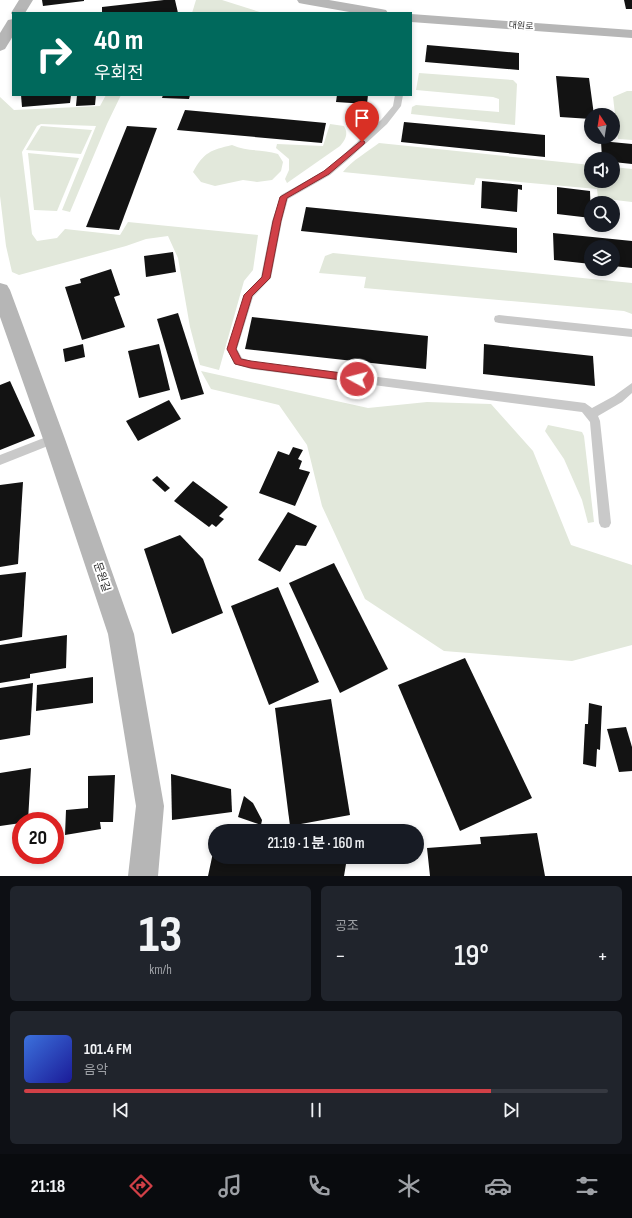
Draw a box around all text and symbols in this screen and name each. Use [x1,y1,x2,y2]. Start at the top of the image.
street label: 대원로 [508,20,534,32]
text: 40 m [94,24,143,57]
icon: right [28,28,80,80]
text: 우회전 [94,63,144,84]
pin [345,101,379,142]
icon: arrive [351,107,373,129]
north arrow [584,108,620,144]
map controls [584,108,620,276]
button: sound [584,152,620,188]
button: search [584,196,620,232]
button: layers [584,240,620,276]
position arrow [336,358,378,400]
street label: 문원길 [91,561,113,593]
speed limit sign: 20 [12,812,64,864]
text: 21:19 · 1 분 · 160 m [267,834,365,853]
text: 13 [139,904,182,967]
text: 공조 [335,918,359,934]
text: 19° [454,938,489,974]
text: − [335,943,346,970]
text: + [597,943,608,970]
text: km/h [149,962,172,978]
text: 101.4 FM [84,1040,132,1059]
text: 음악 [84,1062,108,1078]
icon: previous [110,1099,132,1121]
icon: pause [305,1099,327,1121]
icon: next [500,1099,522,1121]
icon: directions [127,1172,155,1200]
icon: music [216,1172,244,1200]
icon: phone [305,1172,333,1200]
icon: climate [395,1172,423,1200]
icon: car [484,1172,512,1200]
icon: filters [573,1172,601,1200]
text: 21:18 [31,1176,65,1197]

